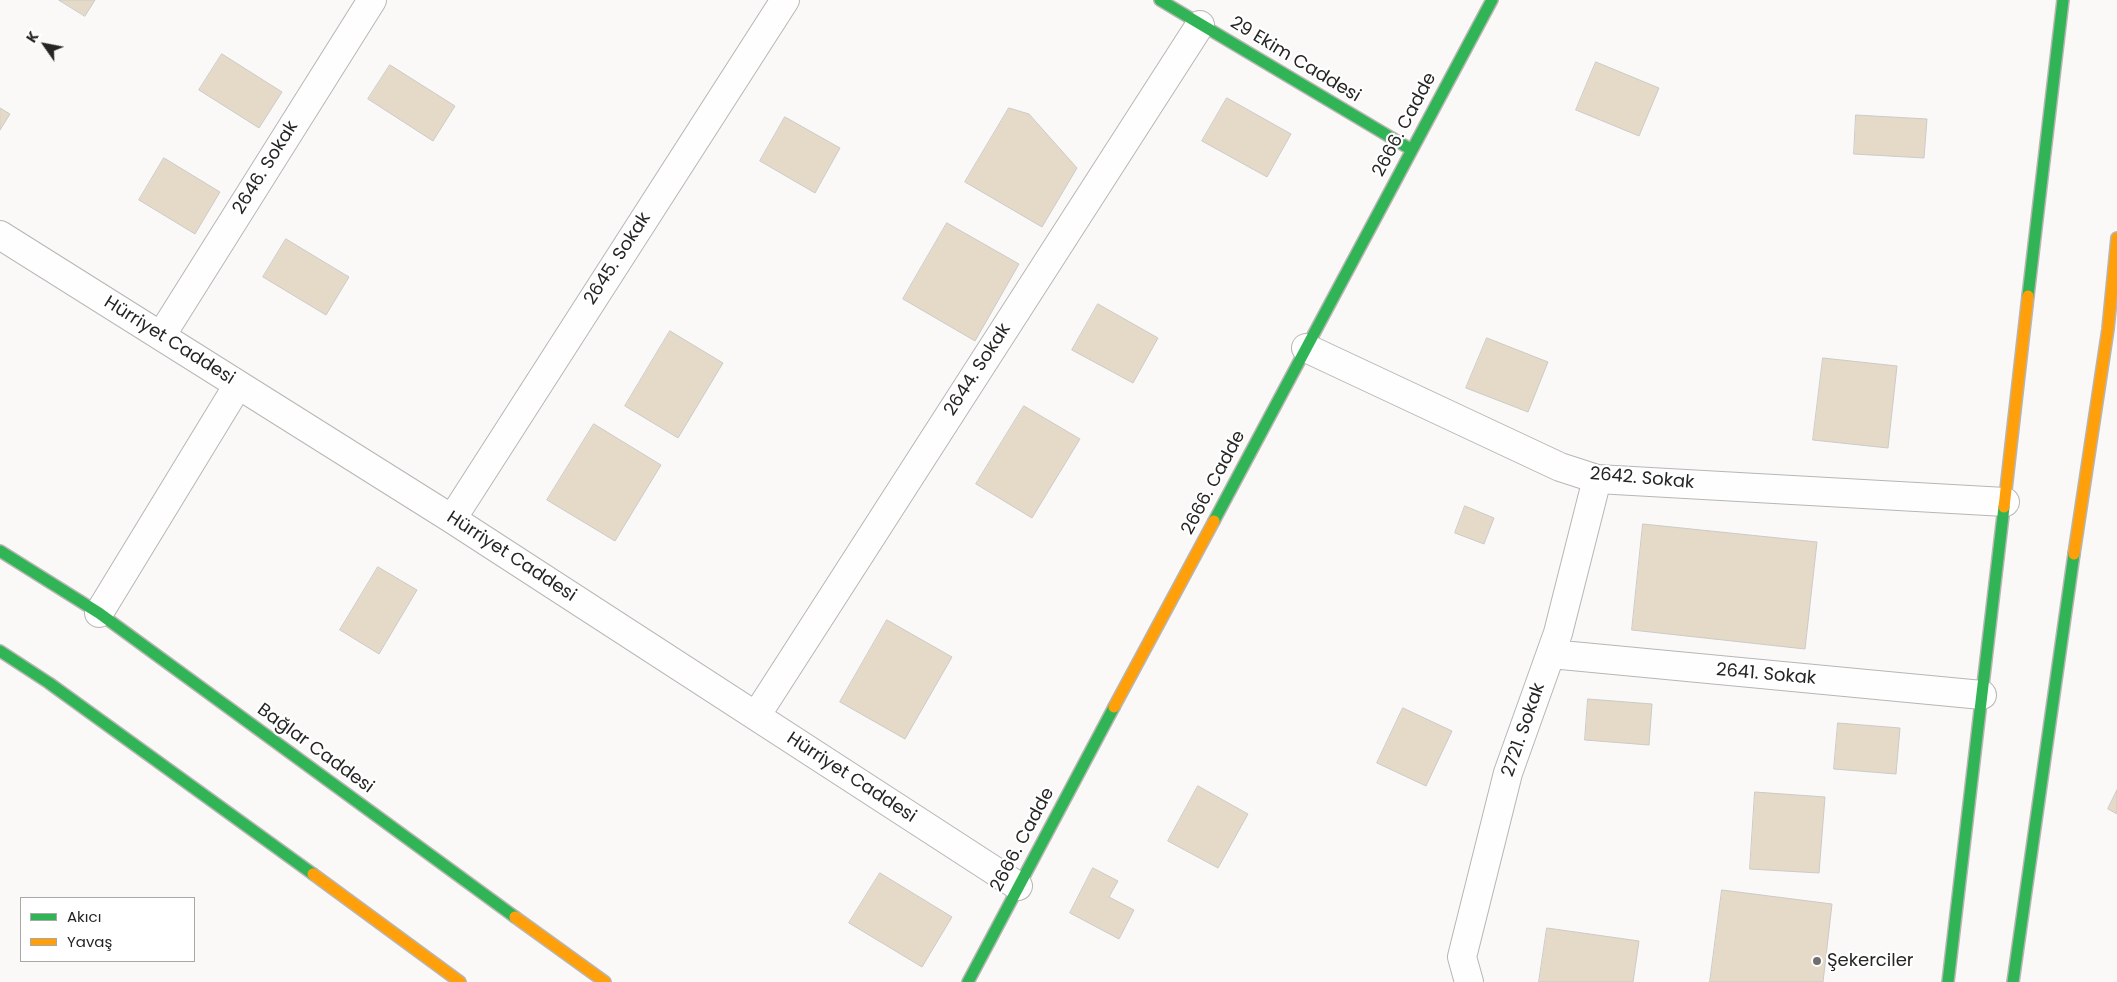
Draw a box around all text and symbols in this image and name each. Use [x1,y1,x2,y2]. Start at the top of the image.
street label: 29 Ekim Caddesi [1226,13,1364,107]
north arrow [20,20,70,70]
text: K [21,27,43,46]
street label: 2666. Cadde [1369,69,1441,181]
street label: 2646. Sokak [229,117,303,219]
street label: 2645. Sokak [580,209,656,309]
street label: Hürriyet Caddesi [100,292,238,390]
street label: 2644. Sokak [940,320,1016,420]
street label: 2666. Cadde [1178,427,1250,539]
street label: 2642. Sokak [1589,464,1695,494]
street label: Hürriyet Caddesi [442,507,580,607]
street label: 2641. Sokak [1715,660,1817,690]
street label: 2721. Sokak [1498,680,1550,780]
street label: Bağlar Caddesi [252,699,378,799]
street label: Hürriyet Caddesi [782,728,920,828]
street label: 2666. Cadde [987,784,1059,896]
legend [20,897,195,962]
text: Akıcı [67,906,101,927]
text: Yavaş [67,931,112,952]
place label: Şekerciler [1827,950,1914,972]
marker: Şekerciler [1811,955,1823,967]

